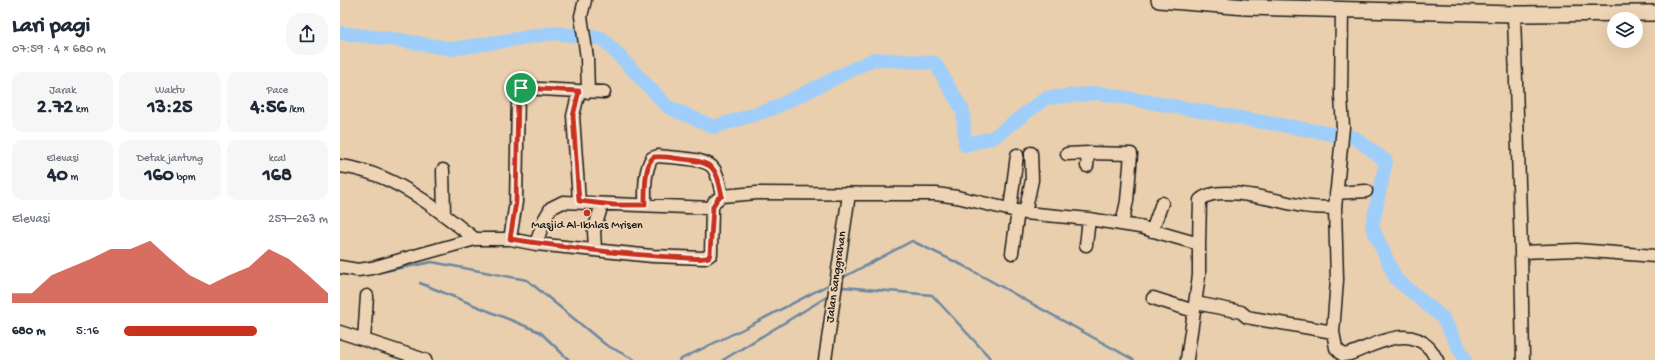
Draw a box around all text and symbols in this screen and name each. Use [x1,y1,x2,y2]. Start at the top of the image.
map controls [1607,12,1643,48]
button: layers [1607,12,1643,48]
button: share [286,13,328,55]
text: Lari pagi [12,14,90,40]
text: 07:59 · 4 × 680 m [12,42,106,57]
pin [504,71,538,105]
icon: arrive [510,77,532,99]
text: Jarak [49,85,76,97]
text: Waktu [155,85,185,97]
text: Pace [267,85,288,97]
text: 2.72 [37,97,73,120]
text: 13:25 [147,97,193,120]
text: 4:56 [250,97,287,120]
text: km [73,104,88,116]
text: /km [287,104,305,116]
text: Elevasi [46,153,79,165]
text: Detak jantung [137,153,203,165]
text: kcal [269,153,286,165]
text: 40 [47,165,68,188]
text: 160 [144,165,174,188]
text: 168 [263,165,292,188]
text: m [68,172,78,184]
text: bpm [174,172,196,184]
marker: Masjid Al-Ikhlas Mrisen [582,208,592,218]
text: Elevasi [12,212,50,227]
text: 257–263 m [268,212,328,227]
place label: Masjid Al-Ikhlas Mrisen [531,219,643,233]
street label: Jalan Sanggrahan [824,230,850,324]
text: 680 m [12,324,45,339]
text: 5:16 [76,324,99,339]

